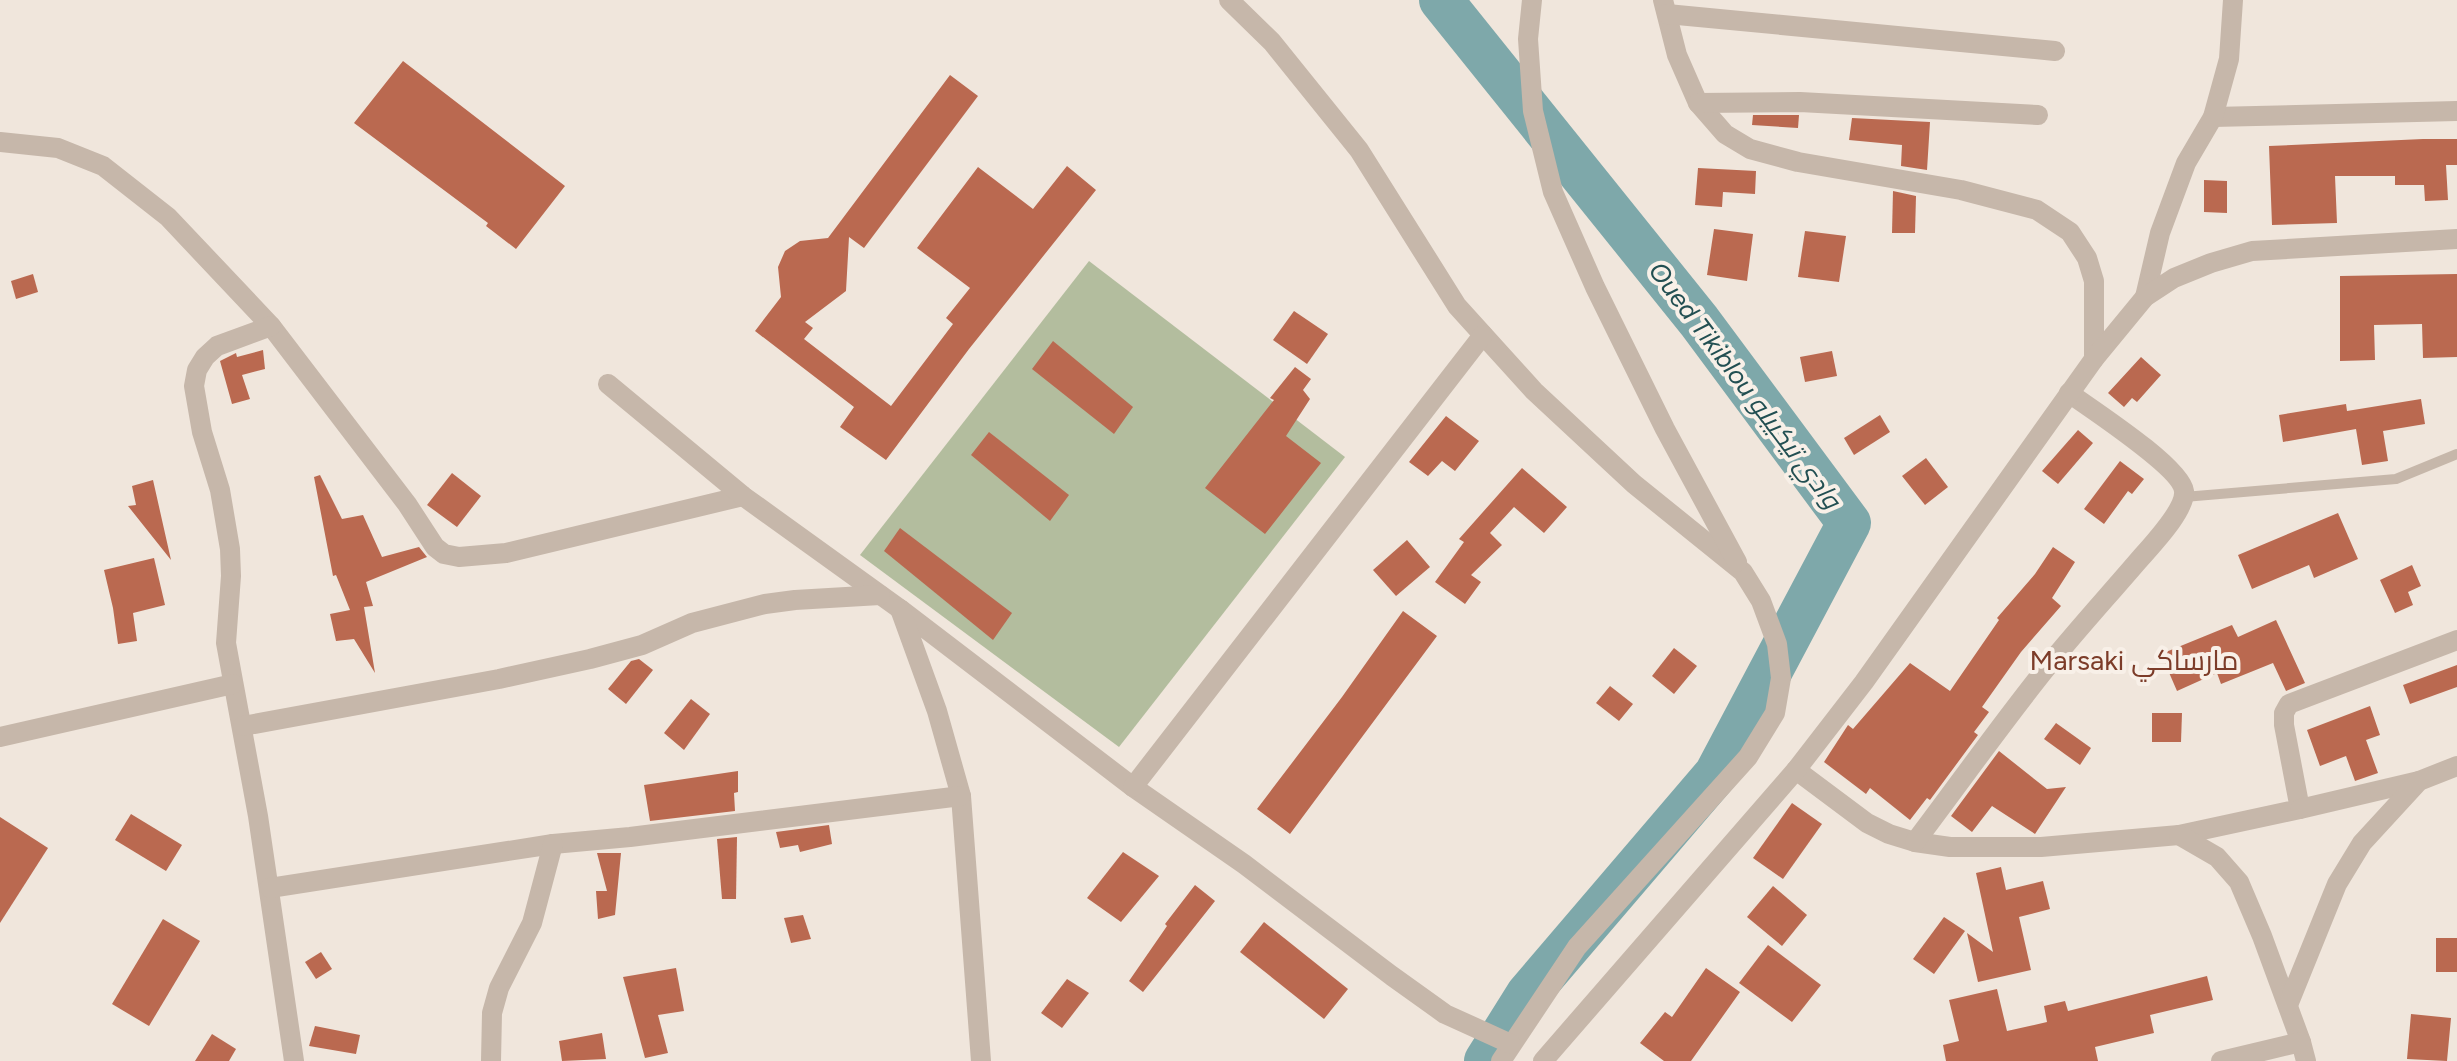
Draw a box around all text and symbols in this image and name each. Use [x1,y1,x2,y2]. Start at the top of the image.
water label: Oued Tikiblou وادي تيكيبلو [1638,255,1849,519]
district label: Marsaki مارساكي [2029,643,2239,682]

